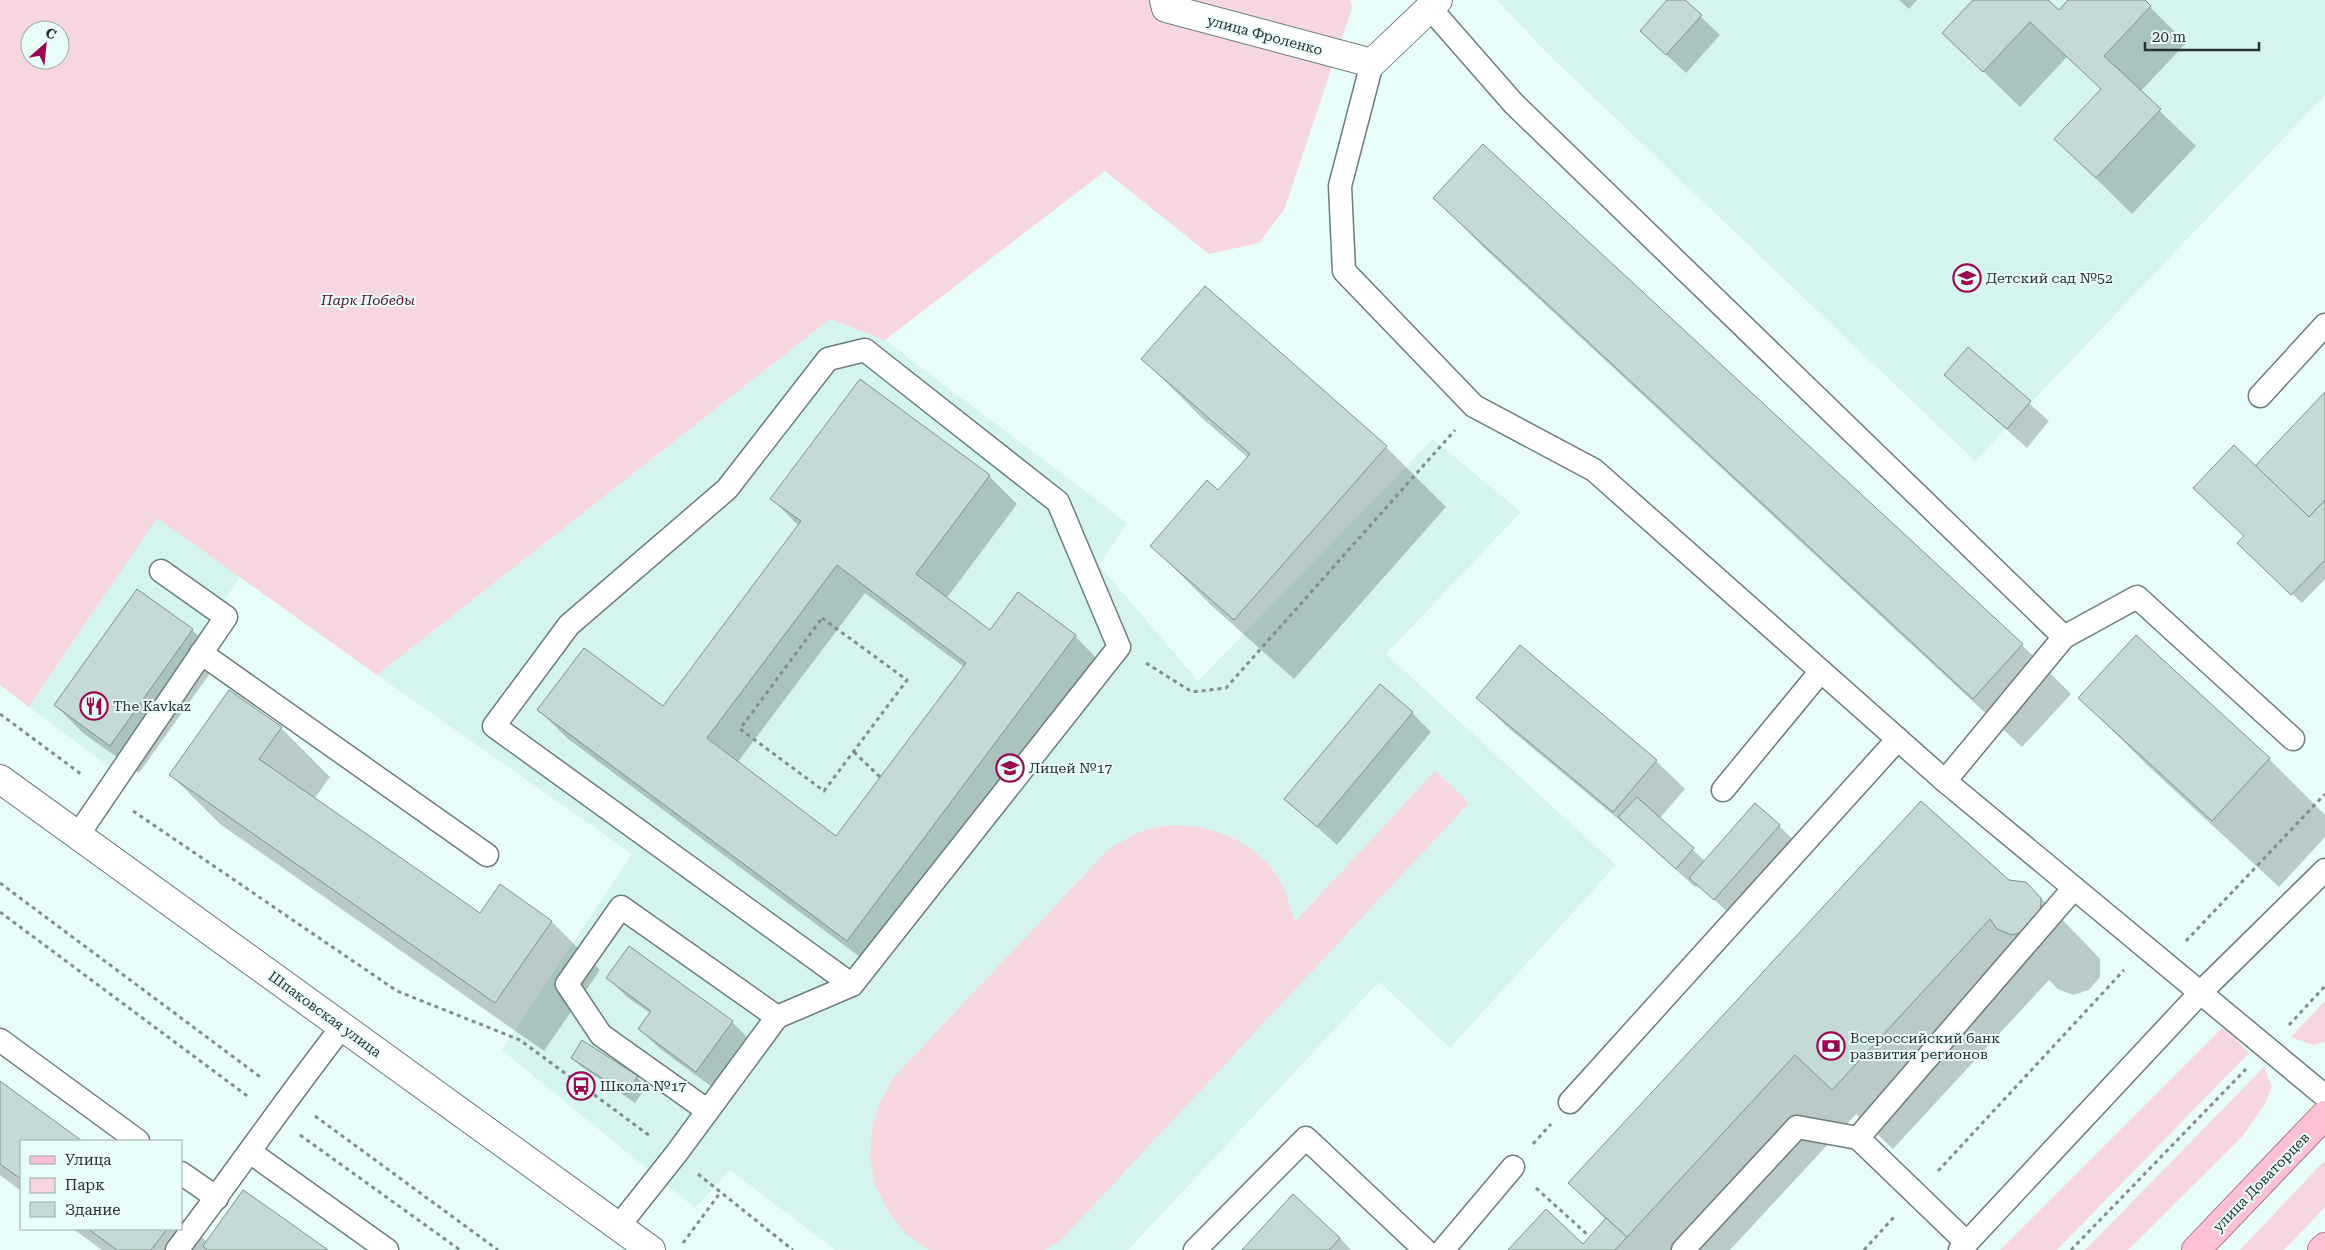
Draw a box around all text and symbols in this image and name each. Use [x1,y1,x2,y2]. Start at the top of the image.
street label: улица Фроленко [1205,12,1325,58]
north arrow [20,20,70,70]
scale bar [2145,20,2259,52]
text: С [43,24,59,43]
text: 20 m [2152,28,2187,46]
school or university icon: Детский сад №52 [1952,263,1982,293]
place label: Детский сад №52 [1986,270,2113,286]
park label: Парк Победы [320,292,415,308]
restaurant icon: The Kavkaz [79,691,109,721]
place label: The Kavkaz [113,698,191,714]
school or university icon: Лицей №17 [995,753,1025,783]
place label: Лицей №17 [1029,760,1113,776]
street label: Шпаковская улица [265,968,385,1061]
place label: Всероссийский банк развития регионов [1850,1030,2000,1062]
bank icon: Всероссийский банк развития регионов [1816,1031,1846,1061]
bus stop icon: Школа №17 [566,1071,596,1101]
place label: Школа №17 [600,1078,687,1094]
street label: улица Доваторцев [2210,1129,2312,1235]
legend [20,1140,182,1230]
text: Улица [65,1151,111,1169]
text: Парк [65,1176,105,1194]
text: Здание [65,1201,121,1219]

